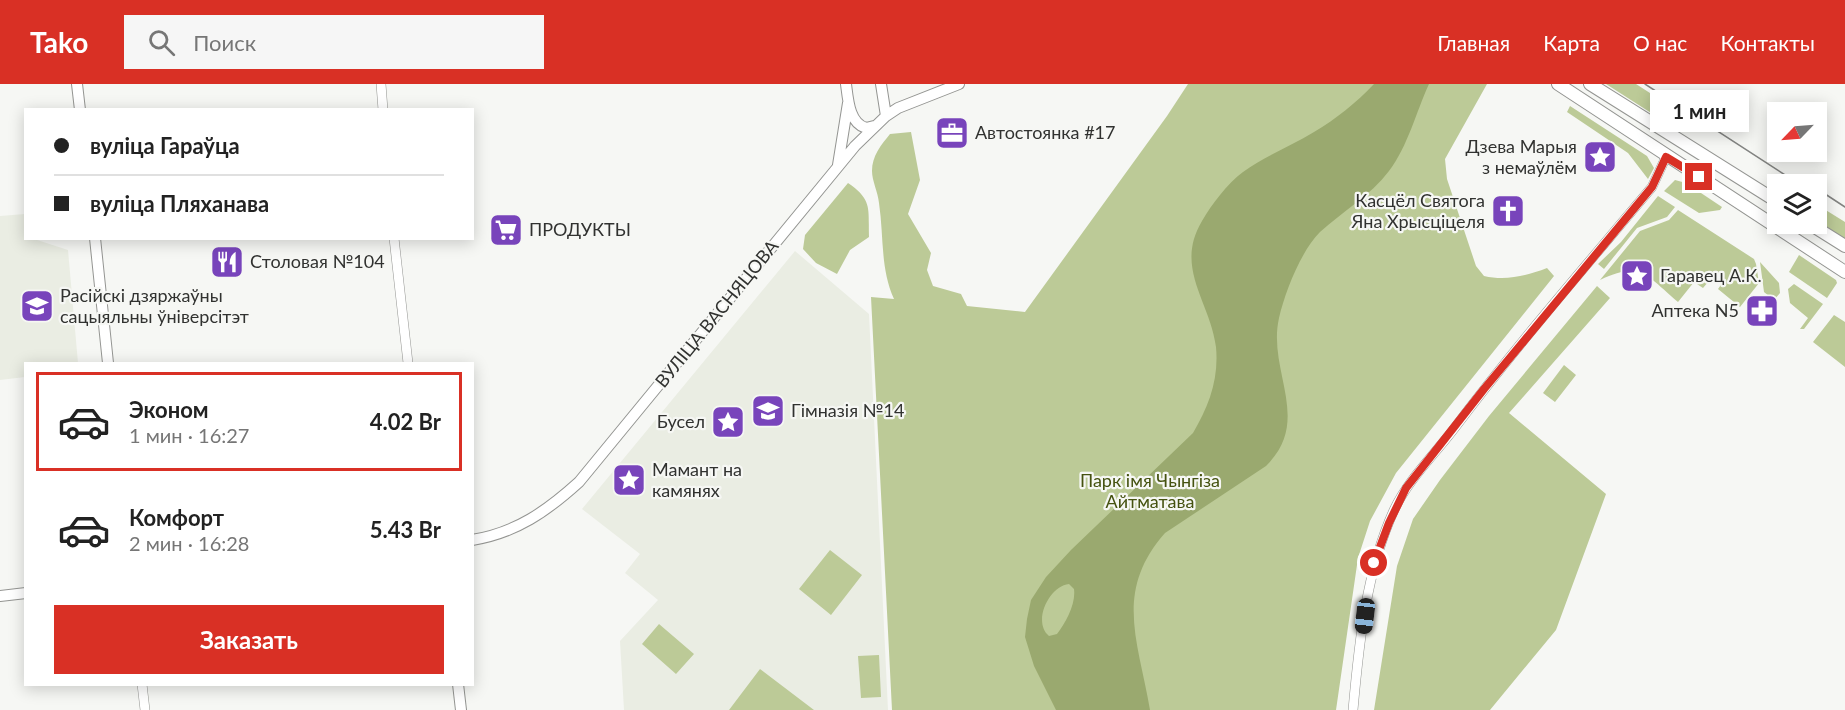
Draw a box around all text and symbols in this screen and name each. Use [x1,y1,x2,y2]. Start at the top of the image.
search box [124,15,544,69]
text: Tako [30,25,88,59]
icon: search [145,26,178,59]
text: Поиск [193,29,256,56]
text: Главная [1437,30,1510,55]
text: Карта [1543,30,1600,55]
text: О нас [1633,30,1687,55]
text: Контакты [1720,30,1815,55]
callout: 1 мин [1650,90,1748,132]
text: 1 мин [1673,99,1726,123]
north arrow [1767,102,1827,162]
map controls [1767,102,1827,234]
office icon: Автостоянка #17 [934,115,970,151]
place label: Автостоянка #17 [975,121,1115,143]
text: вуліца Гараўца [90,132,240,159]
place label: Дзева Марыя з немаўлём [1465,135,1577,178]
place icon: Дзева Марыя з немаўлём [1582,139,1618,175]
route end [1685,163,1712,190]
button: layers [1767,174,1827,234]
place label: Касцёл Святога Яна Хрысціцеля [1350,189,1485,232]
text: вуліца Пляханава [90,190,269,217]
church icon: Касцёл Святога Яна Хрысціцеля [1490,193,1526,229]
supermarket icon: ПРОДУКТЫ [488,212,524,248]
place label: ПРОДУКТЫ [529,218,631,240]
street label: ВУЛІЦА ВАСНЯЦОВА [650,235,783,392]
restaurant icon: Столовая №104 [209,244,245,280]
place label: Столовая №104 [250,250,385,272]
place icon: Гаравец А.К. [1619,258,1655,294]
place label: Гаравец А.К. [1660,264,1762,286]
place label: Расійскі дзяржаўны сацыяльны ўніверсітэт [60,284,249,327]
school or university icon: Расійскі дзяржаўны сацыяльны ўніверсітэт [19,288,55,324]
pharmacy icon: Аптека N5 [1744,293,1780,329]
place label: Аптека N5 [1651,299,1739,321]
school or university icon: Гімназія №14 [750,393,786,429]
icon: car [57,395,111,449]
text: Эконом [129,396,209,423]
place label: Гімназія №14 [791,399,904,421]
place icon: Бусел [710,404,746,440]
text: 4.02 Br [370,408,441,435]
place label: Бусел [657,410,705,432]
text: 1 мин · 16:27 [129,423,249,447]
place label: Мамант на камянях [652,458,742,501]
place icon: Мамант на камянях [611,462,647,498]
park label: Парк імя Чынгіза Айтматава [1080,469,1220,512]
icon: car [57,503,111,557]
text: Комфорт [129,504,224,531]
text: 5.43 Br [370,516,441,543]
text: 2 мин · 16:28 [129,531,249,555]
route start [1360,549,1387,576]
car [1354,597,1376,635]
button: Заказать [54,605,444,674]

